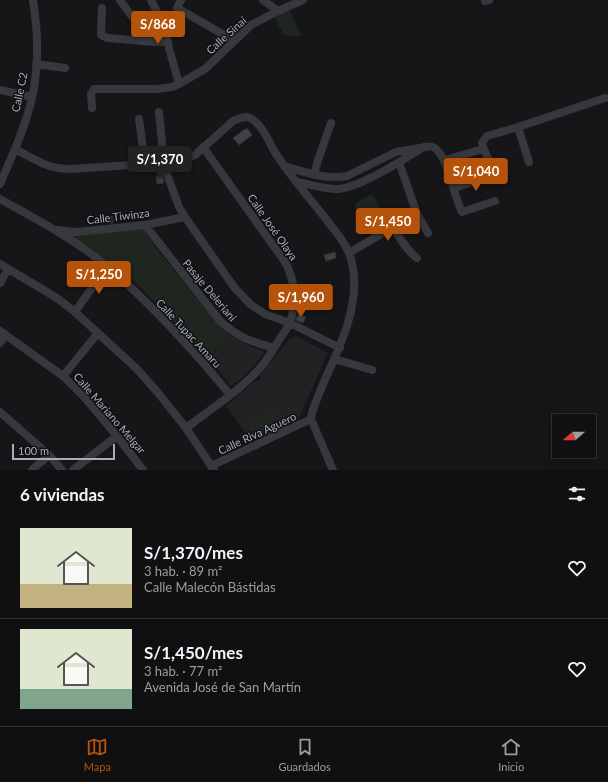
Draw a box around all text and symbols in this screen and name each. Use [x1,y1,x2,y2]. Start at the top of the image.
pin: S/868 [130,11,186,45]
street label: Calle Sinaí [203,13,249,56]
text: S/868 [140,16,176,32]
street label: Calle C2 [8,71,30,113]
pin: S/1,370 [123,146,197,180]
text: S/1,370 [137,151,183,167]
pin: S/1,040 [439,158,513,192]
text: S/1,040 [453,163,499,179]
street label: Calle José Olaya [245,191,301,263]
street label: Calle Tiwinza [86,206,150,226]
pin: S/1,450 [351,208,425,242]
text: S/1,450 [365,213,411,229]
street label: Pasaje Deleriani [180,256,240,324]
pin: S/1,250 [62,261,136,295]
text: S/1,250 [76,266,122,282]
pin: S/1,960 [264,284,338,318]
text: S/1,960 [278,289,324,305]
street label: Calle Tupac Amaru [154,296,224,370]
street label: Calle Mariano Melgar [71,370,149,456]
street label: Calle Riva Aguero [216,409,298,457]
north arrow [552,414,596,458]
map controls [552,414,596,458]
scale bar [12,442,115,461]
text: 100 m [18,444,49,457]
icon: filters [566,483,588,505]
text: 6 viviendas [20,484,105,505]
text: S/1,370/mes [144,542,243,563]
icon: home [52,544,100,592]
icon: heart [566,557,588,579]
text: 3 hab. · 89 m² [144,563,222,579]
text: Calle Malecón Bástidas [144,579,276,595]
text: S/1,450/mes [144,642,243,663]
icon: home [52,645,100,693]
icon: heart [566,658,588,680]
text: 3 hab. · 77 m² [144,663,222,679]
text: Avenida José de San Martín [144,679,301,695]
tab: Mapa [84,736,111,773]
tab: Guardados [279,736,331,773]
tab: Inicio [498,736,524,773]

